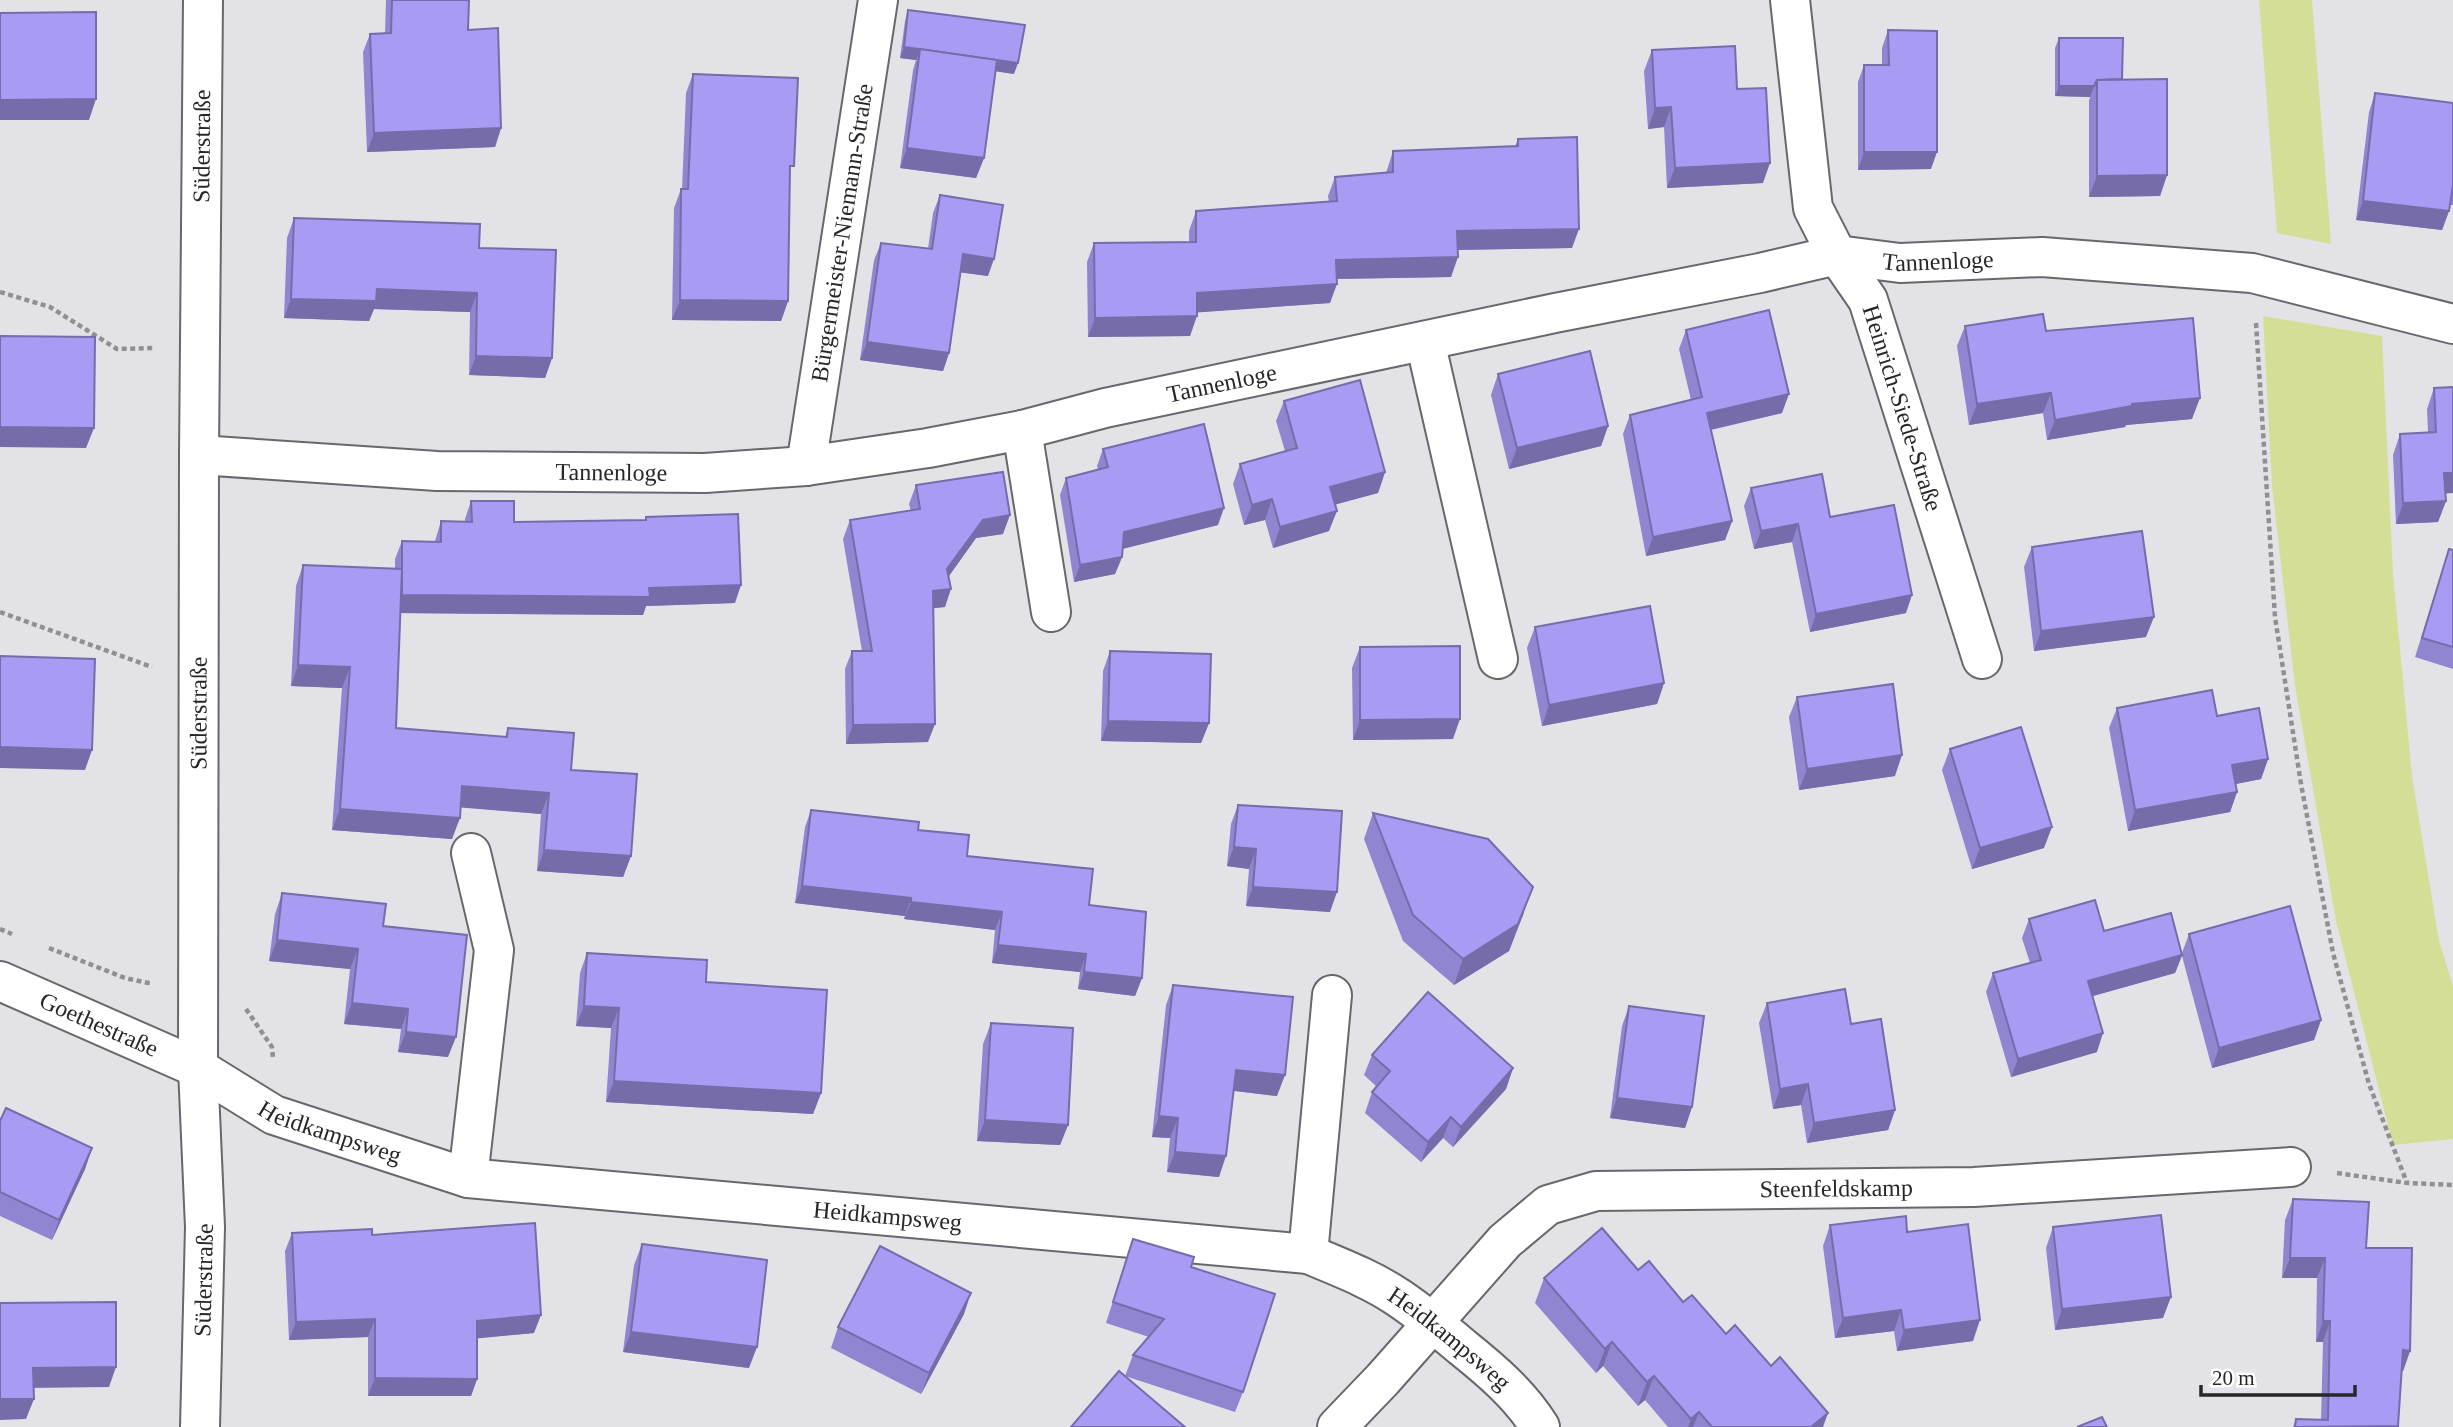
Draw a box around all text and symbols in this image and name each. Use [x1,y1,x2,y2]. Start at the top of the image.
street label: Bürgermeister-Niemann-Straße [806,82,878,384]
street label: Süderstraße [188,89,215,203]
street label: Tannenloge [1881,246,1994,276]
street label: Heinrich-Siede-Straße [1857,302,1947,514]
street label: Tannenloge [1164,359,1279,408]
street label: Tannenloge [556,459,667,486]
street label: Süderstraße [185,657,212,770]
street label: Goethestraße [36,987,162,1062]
street label: Heidkampsweg [253,1095,405,1168]
street label: Steenfeldskamp [1759,1175,1913,1202]
street label: Heidkampsweg [812,1196,963,1236]
street label: Süderstraße [189,1223,218,1337]
street label: Heidkampsweg [1383,1282,1516,1395]
scale bar [2201,1354,2355,1398]
text: 20 m [2212,1366,2255,1390]

